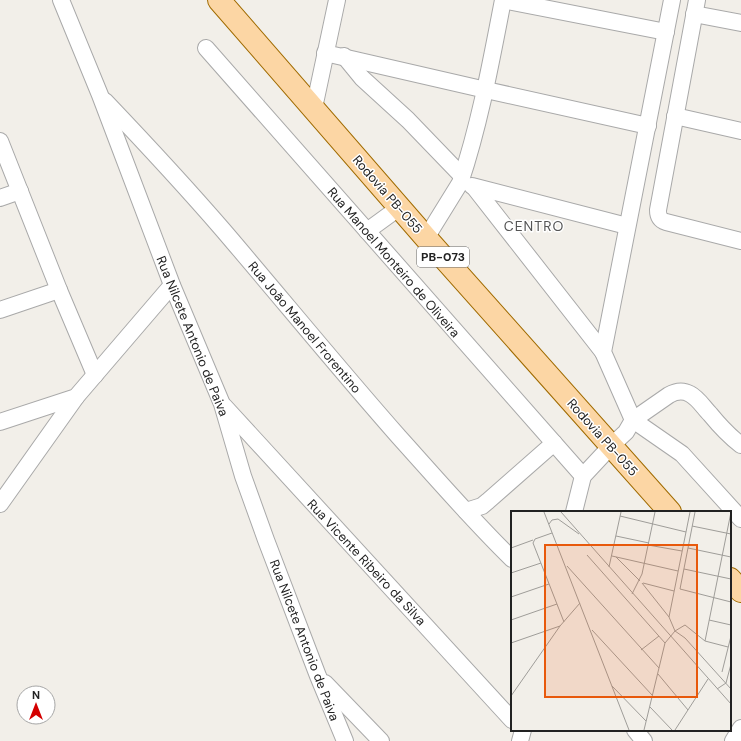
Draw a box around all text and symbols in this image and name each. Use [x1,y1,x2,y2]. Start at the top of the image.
street label: Rodovia PB-055 [349,152,426,237]
street label: Rua Manoel Monteiro de Oliveira [324,184,464,341]
district label: CENTRO [504,217,564,235]
road number: PB-073 [417,247,469,267]
street label: Rua Nilcete Antonio de Paiva [153,253,233,419]
street label: Rua João Manoel Frorentino [244,258,365,397]
street label: Rodovia PB-055 [563,395,642,480]
street label: Rua Vicente Ribeiro da Silva [304,496,430,629]
inset map [511,511,731,731]
street label: Rua Nilcete Antonio de Paiva [266,557,343,723]
north arrow [16,685,56,725]
text: N [32,688,40,702]

